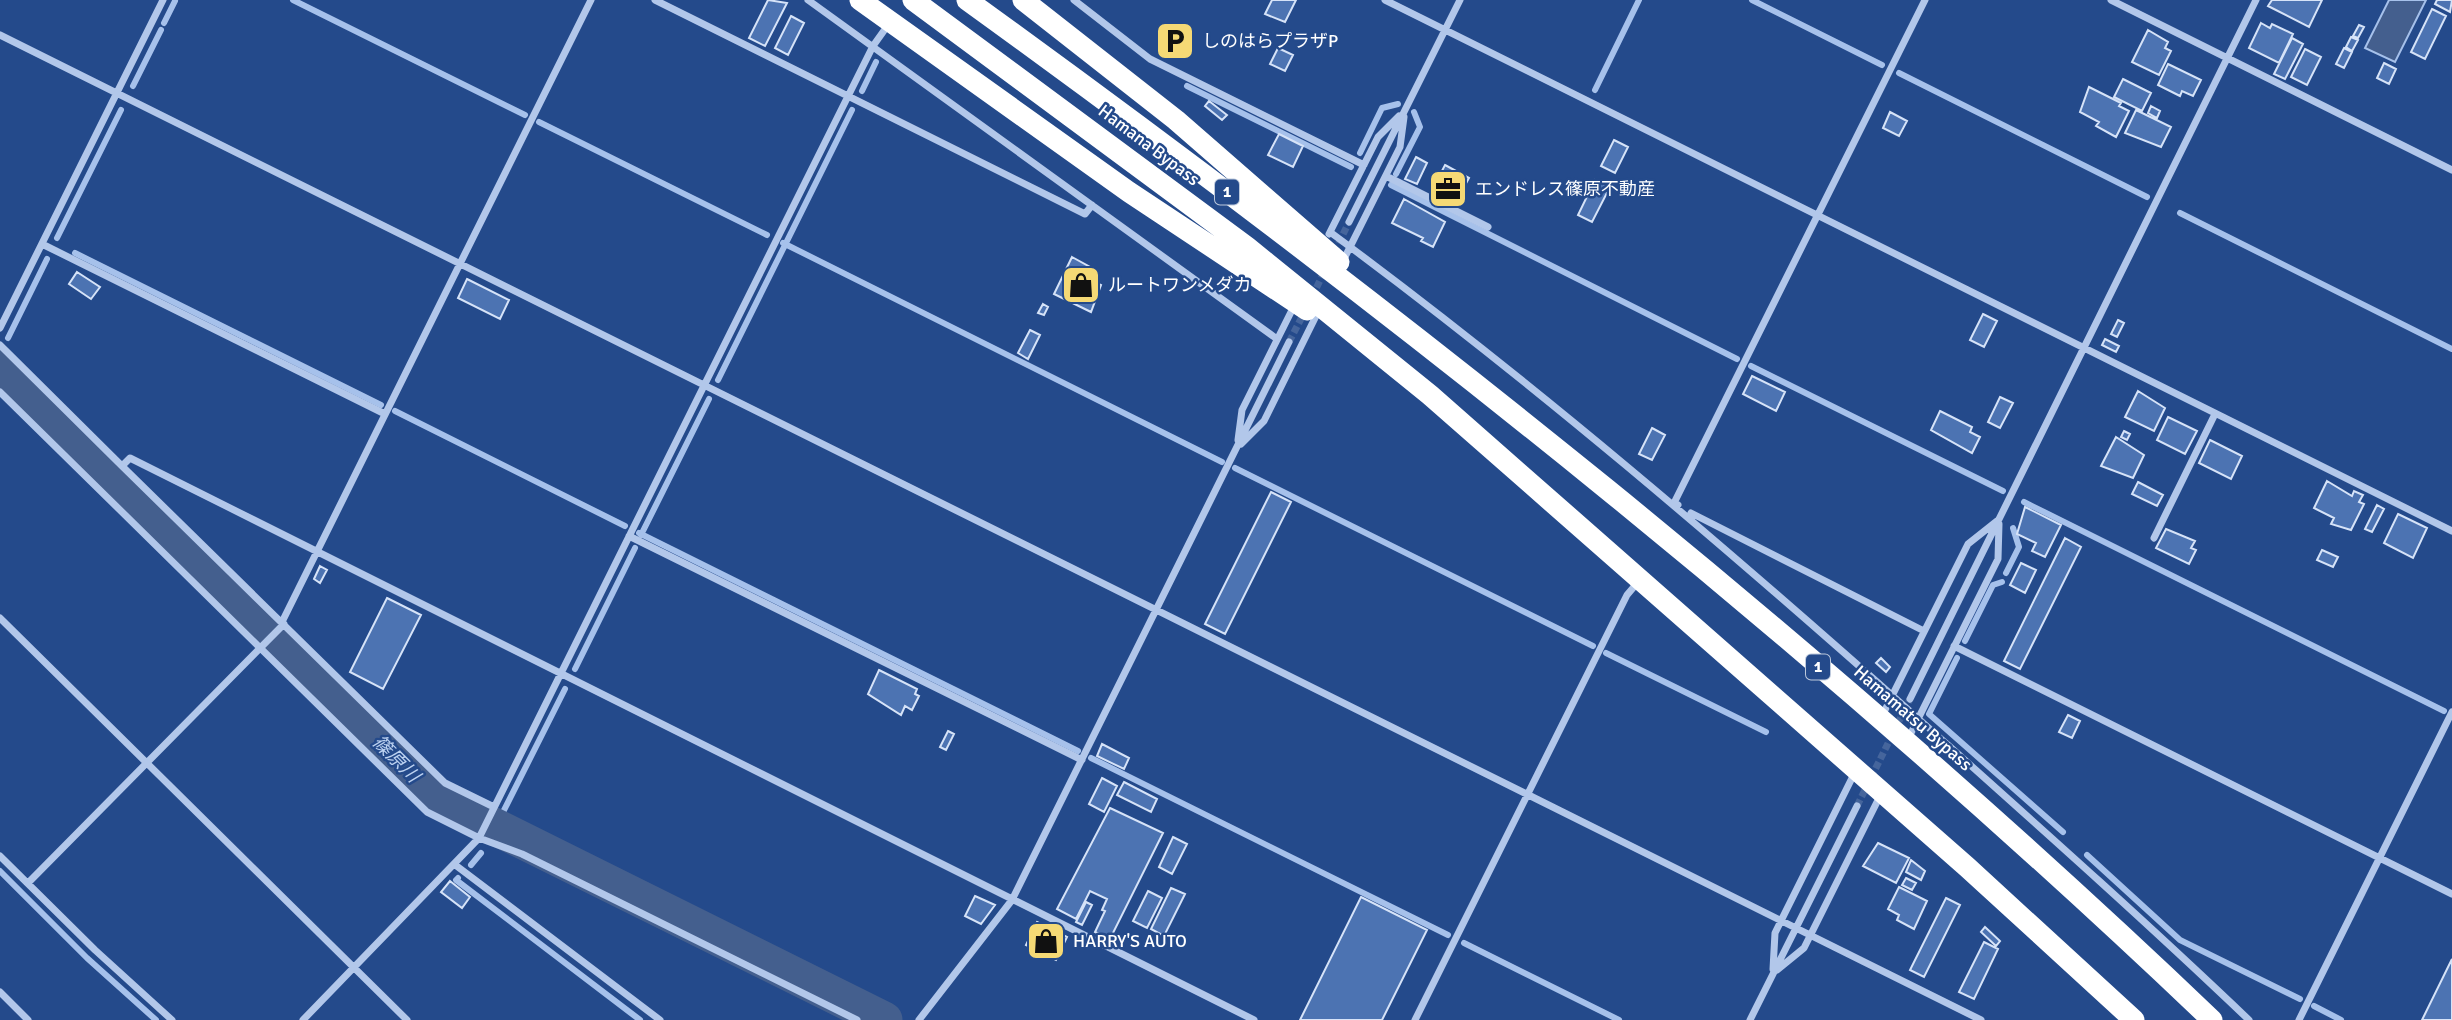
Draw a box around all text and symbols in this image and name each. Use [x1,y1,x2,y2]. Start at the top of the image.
parking icon: しのはらプラザP [1154,20,1196,62]
place label: しのはらプラザP [1202,30,1338,52]
street label: Hamana Bypass [1094,100,1204,190]
office icon: エンドレス篠原不動産 [1427,168,1469,210]
place label: エンドレス篠原不動産 [1475,178,1655,200]
road number: 1 [1215,180,1239,204]
shop icon: ルートワンメダカ [1060,264,1102,306]
place label: ルートワンメダカ [1108,274,1251,296]
road number: 1 [1806,654,1830,680]
street label: Hamamatsu Bypass [1849,661,1977,775]
water label: 篠原川 [367,730,426,789]
shop icon: HARRY'S AUTO [1025,920,1067,962]
place label: HARRY'S AUTO [1073,930,1187,952]

